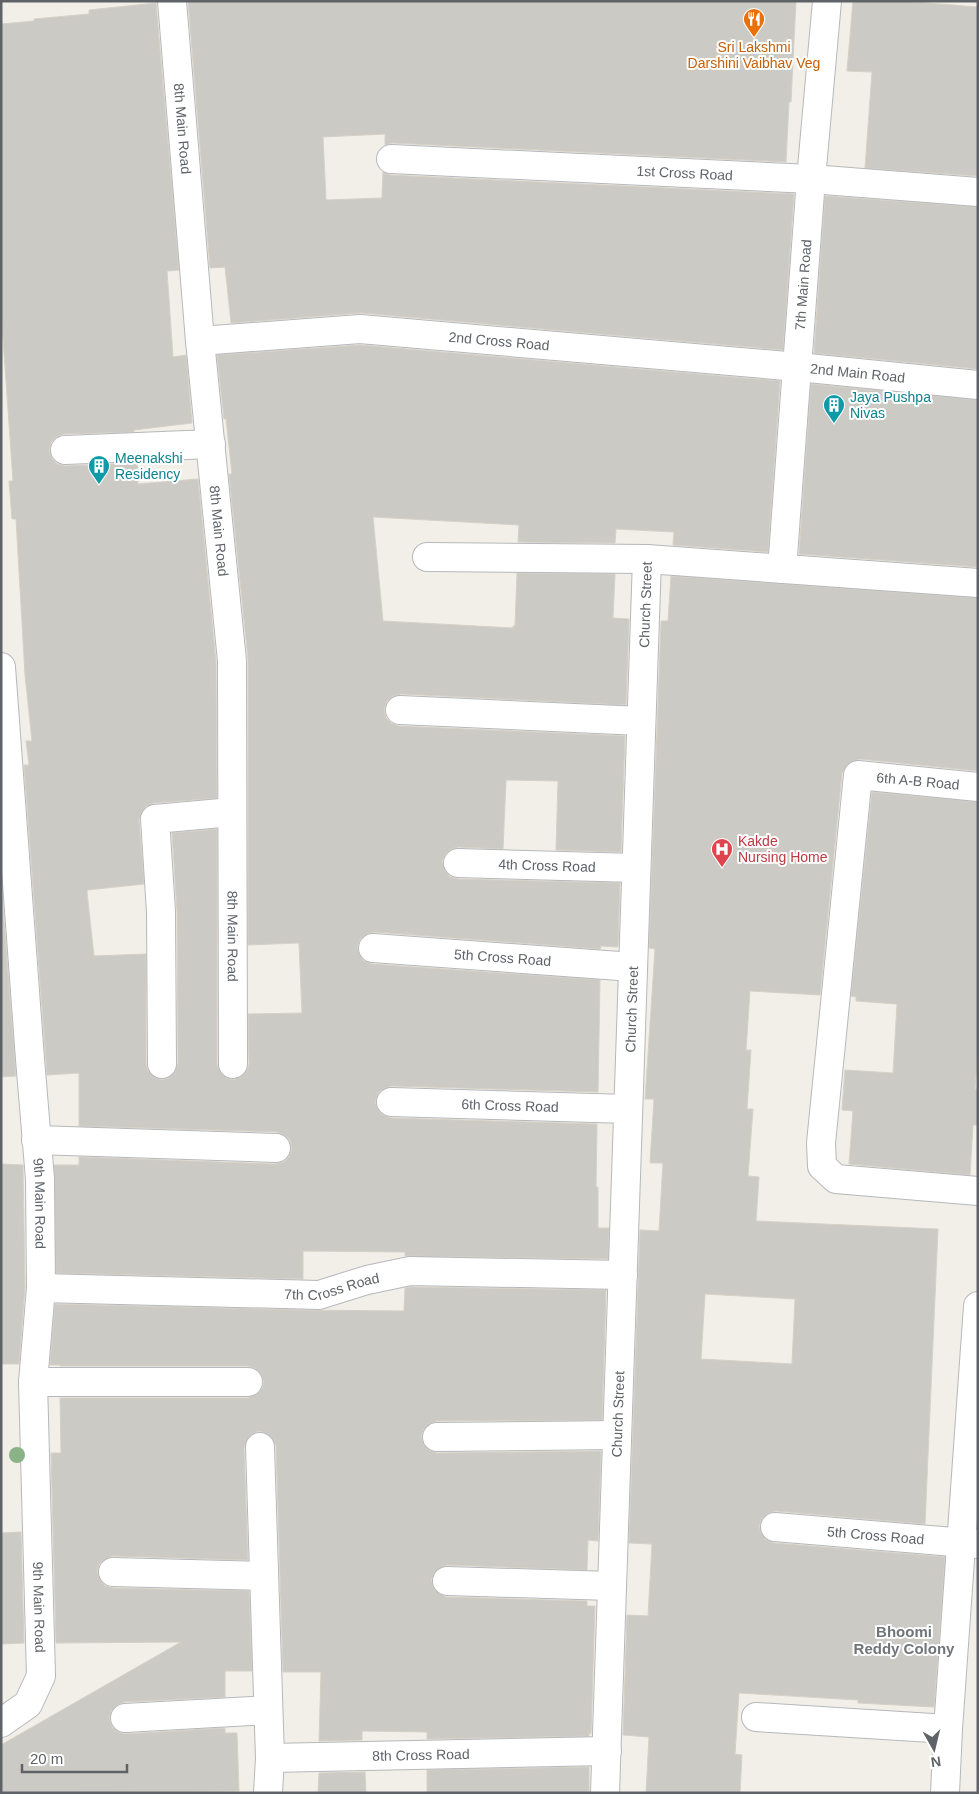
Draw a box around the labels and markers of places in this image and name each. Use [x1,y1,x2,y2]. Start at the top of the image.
restaurant icon: Sri Lakshmi Darshini Vaibhav Veg [742,7,766,38]
place label: Sri Lakshmi Darshini Vaibhav Veg [688,39,820,71]
place label: Jaya Pushpa Nivas [850,389,931,421]
building icon: Jaya Pushpa Nivas [822,393,846,424]
place label: Meenakshi Residency [115,450,183,482]
building icon: Meenakshi Residency [87,454,111,485]
place label: Kakde Nursing Home [738,833,828,865]
hospital icon: Kakde Nursing Home [710,837,734,868]

